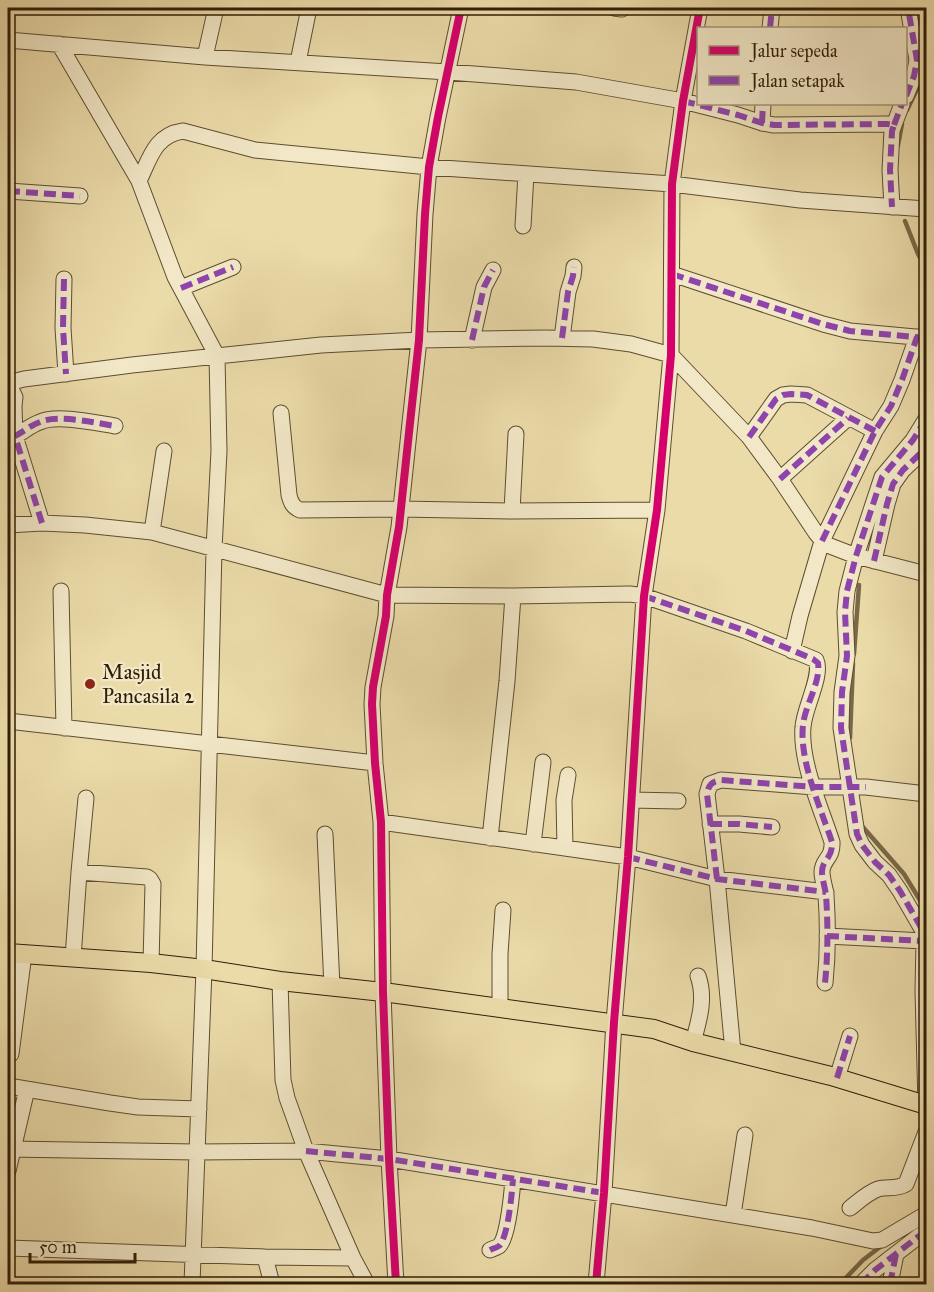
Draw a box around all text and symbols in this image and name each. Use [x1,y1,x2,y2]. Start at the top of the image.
legend [697,27,907,105]
text: Jalur sepeda [749,40,838,63]
text: Jalan setapak [749,70,845,93]
place label: Masjid Pancasila 2 [102,659,195,709]
marker: Masjid Pancasila 2 [83,677,97,691]
scale bar [30,1226,135,1264]
text: 50 m [39,1236,77,1258]

